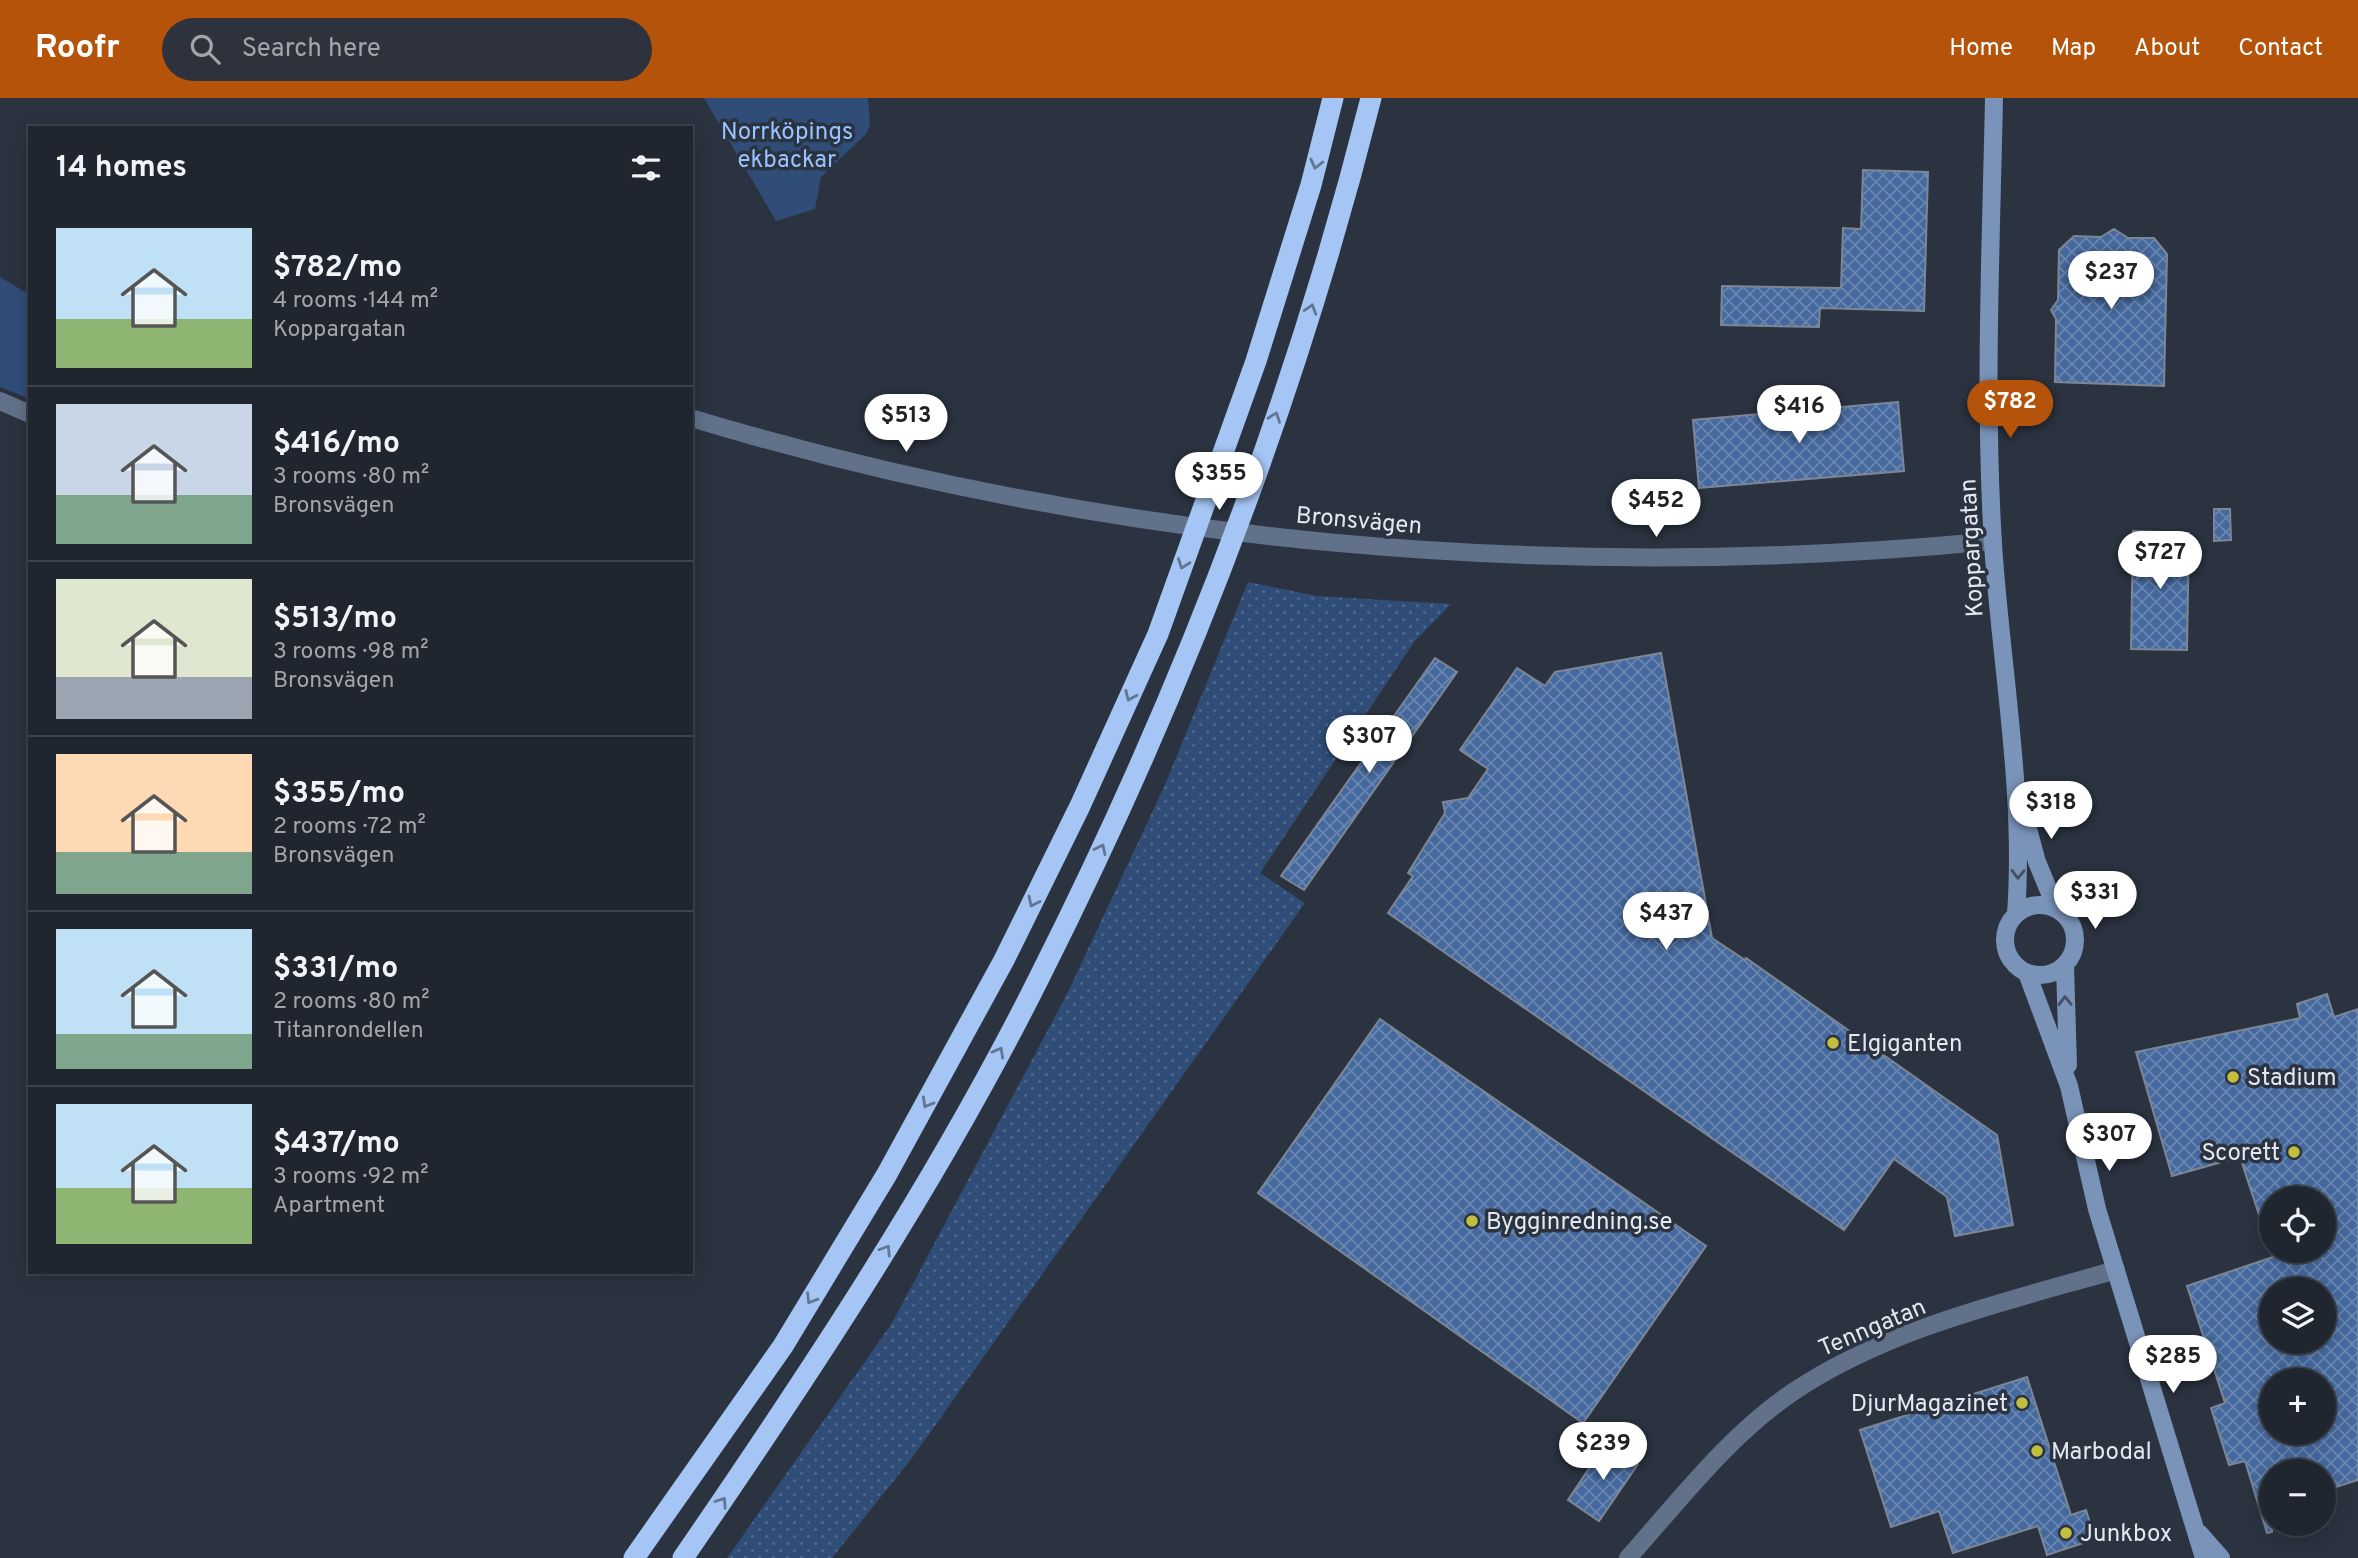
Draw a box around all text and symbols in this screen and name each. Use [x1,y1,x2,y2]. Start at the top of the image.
search box [162,18,652,81]
text: Roofr [35,28,120,70]
icon: search [186,30,224,68]
text: Search here [242,33,381,66]
text: Home [1949,34,2013,64]
text: Map [2051,34,2096,64]
text: About [2134,34,2200,64]
text: Contact [2238,34,2323,64]
park label: Norrköpings ekbackar [721,118,853,176]
icon: filters [627,149,665,187]
text: 14 homes [56,150,187,187]
one-way arrow [1310,158,1324,170]
text: $782/mo [273,250,402,287]
pin: $237 [2070,252,2152,311]
icon: home [112,256,196,340]
text: $237 [2084,259,2138,288]
text: 4 rooms · 144 m² [273,287,438,316]
one-way arrow [1303,303,1318,315]
text: Koppargatan [273,316,406,345]
pin: $782 [1969,380,2051,440]
pin: $416 [1758,386,1840,445]
text: $782 [1983,388,2037,417]
text: $416 [1773,393,1825,422]
pin: $513 [865,394,947,454]
text: $513 [881,402,931,431]
one-way arrow [1267,411,1281,423]
text: $416/mo [273,426,400,463]
icon: home [112,432,196,516]
pin: $355 [1178,452,1260,512]
text: $355 [1191,460,1247,489]
text: 3 rooms · 80 m² [273,463,429,492]
street label: Koppargatan [1954,478,1992,618]
pin: $452 [1615,480,1697,539]
text: $452 [1628,487,1684,516]
text: Bronsvägen [273,492,394,521]
street label: Bronsvägen [1294,502,1423,542]
pin: $727 [2119,532,2201,591]
text: $727 [2134,539,2186,568]
one-way arrow [1178,557,1192,569]
text: $513/mo [273,601,397,638]
icon: home [112,607,196,691]
text: 3 rooms · 98 m² [273,638,429,667]
text: Bronsvägen [273,667,394,696]
one-way arrow [1124,689,1138,701]
pin: $307 [1328,716,1410,775]
text: $307 [1342,723,1396,752]
text: $355/mo [273,776,405,813]
icon: home [112,782,196,866]
pin: $318 [2010,782,2092,841]
text: $318 [2025,789,2077,818]
text: 2 rooms · 72 m² [273,813,426,842]
text: Bronsvägen [273,842,394,871]
one-way arrow [1093,844,1107,856]
one-way arrow [2010,869,2026,879]
pin: $331 [2054,872,2136,931]
text: $331 [2070,879,2120,908]
pin: $437 [1625,892,1707,952]
one-way arrow [1028,895,1042,907]
text: $437 [1639,900,1693,929]
text: $331/mo [273,951,398,988]
icon: home [112,957,196,1041]
text: 2 rooms · 80 m² [273,988,430,1017]
one-way arrow [2057,996,2072,1007]
text: Titanrondellen [273,1017,424,1046]
place label: Elgiganten [1847,1030,1963,1060]
marker: Elgiganten [1825,1035,1841,1051]
one-way arrow [990,1047,1004,1059]
place label: Stadium [2247,1064,2337,1094]
marker: Stadium [2225,1069,2241,1085]
one-way arrow [921,1095,935,1108]
pin: $307 [2068,1114,2150,1173]
text: $307 [2082,1121,2136,1150]
text: $437/mo [273,1126,400,1163]
icon: home [112,1132,196,1216]
place label: Scorett [2201,1139,2280,1169]
marker: Scorett [2286,1144,2302,1160]
text: 3 rooms · 92 m² [273,1163,429,1192]
map controls [2259,1186,2336,1536]
button: locate [2259,1186,2336,1263]
text: Apartment [273,1192,385,1221]
place label: Bygginredning.se [1486,1208,1672,1238]
marker: Bygginredning.se [1464,1213,1480,1229]
one-way arrow [877,1244,890,1257]
button: layers [2259,1277,2336,1354]
one-way arrow [807,1291,820,1304]
street label: Tenngatan [1814,1293,1931,1365]
pin: $285 [2132,1336,2214,1395]
text: $285 [2145,1343,2201,1372]
button: + [2259,1368,2336,1445]
place label: DjurMagazinet [1851,1390,2008,1420]
marker: DjurMagazinet [2014,1395,2030,1411]
pin: $239 [1562,1422,1644,1482]
text: $239 [1575,1430,1631,1459]
place label: Marbodal [2051,1438,2152,1468]
marker: Marbodal [2029,1443,2045,1459]
button: − [2259,1459,2336,1536]
one-way arrow [714,1497,726,1510]
place label: Junkbox [2080,1520,2172,1550]
marker: Junkbox [2058,1525,2074,1541]

